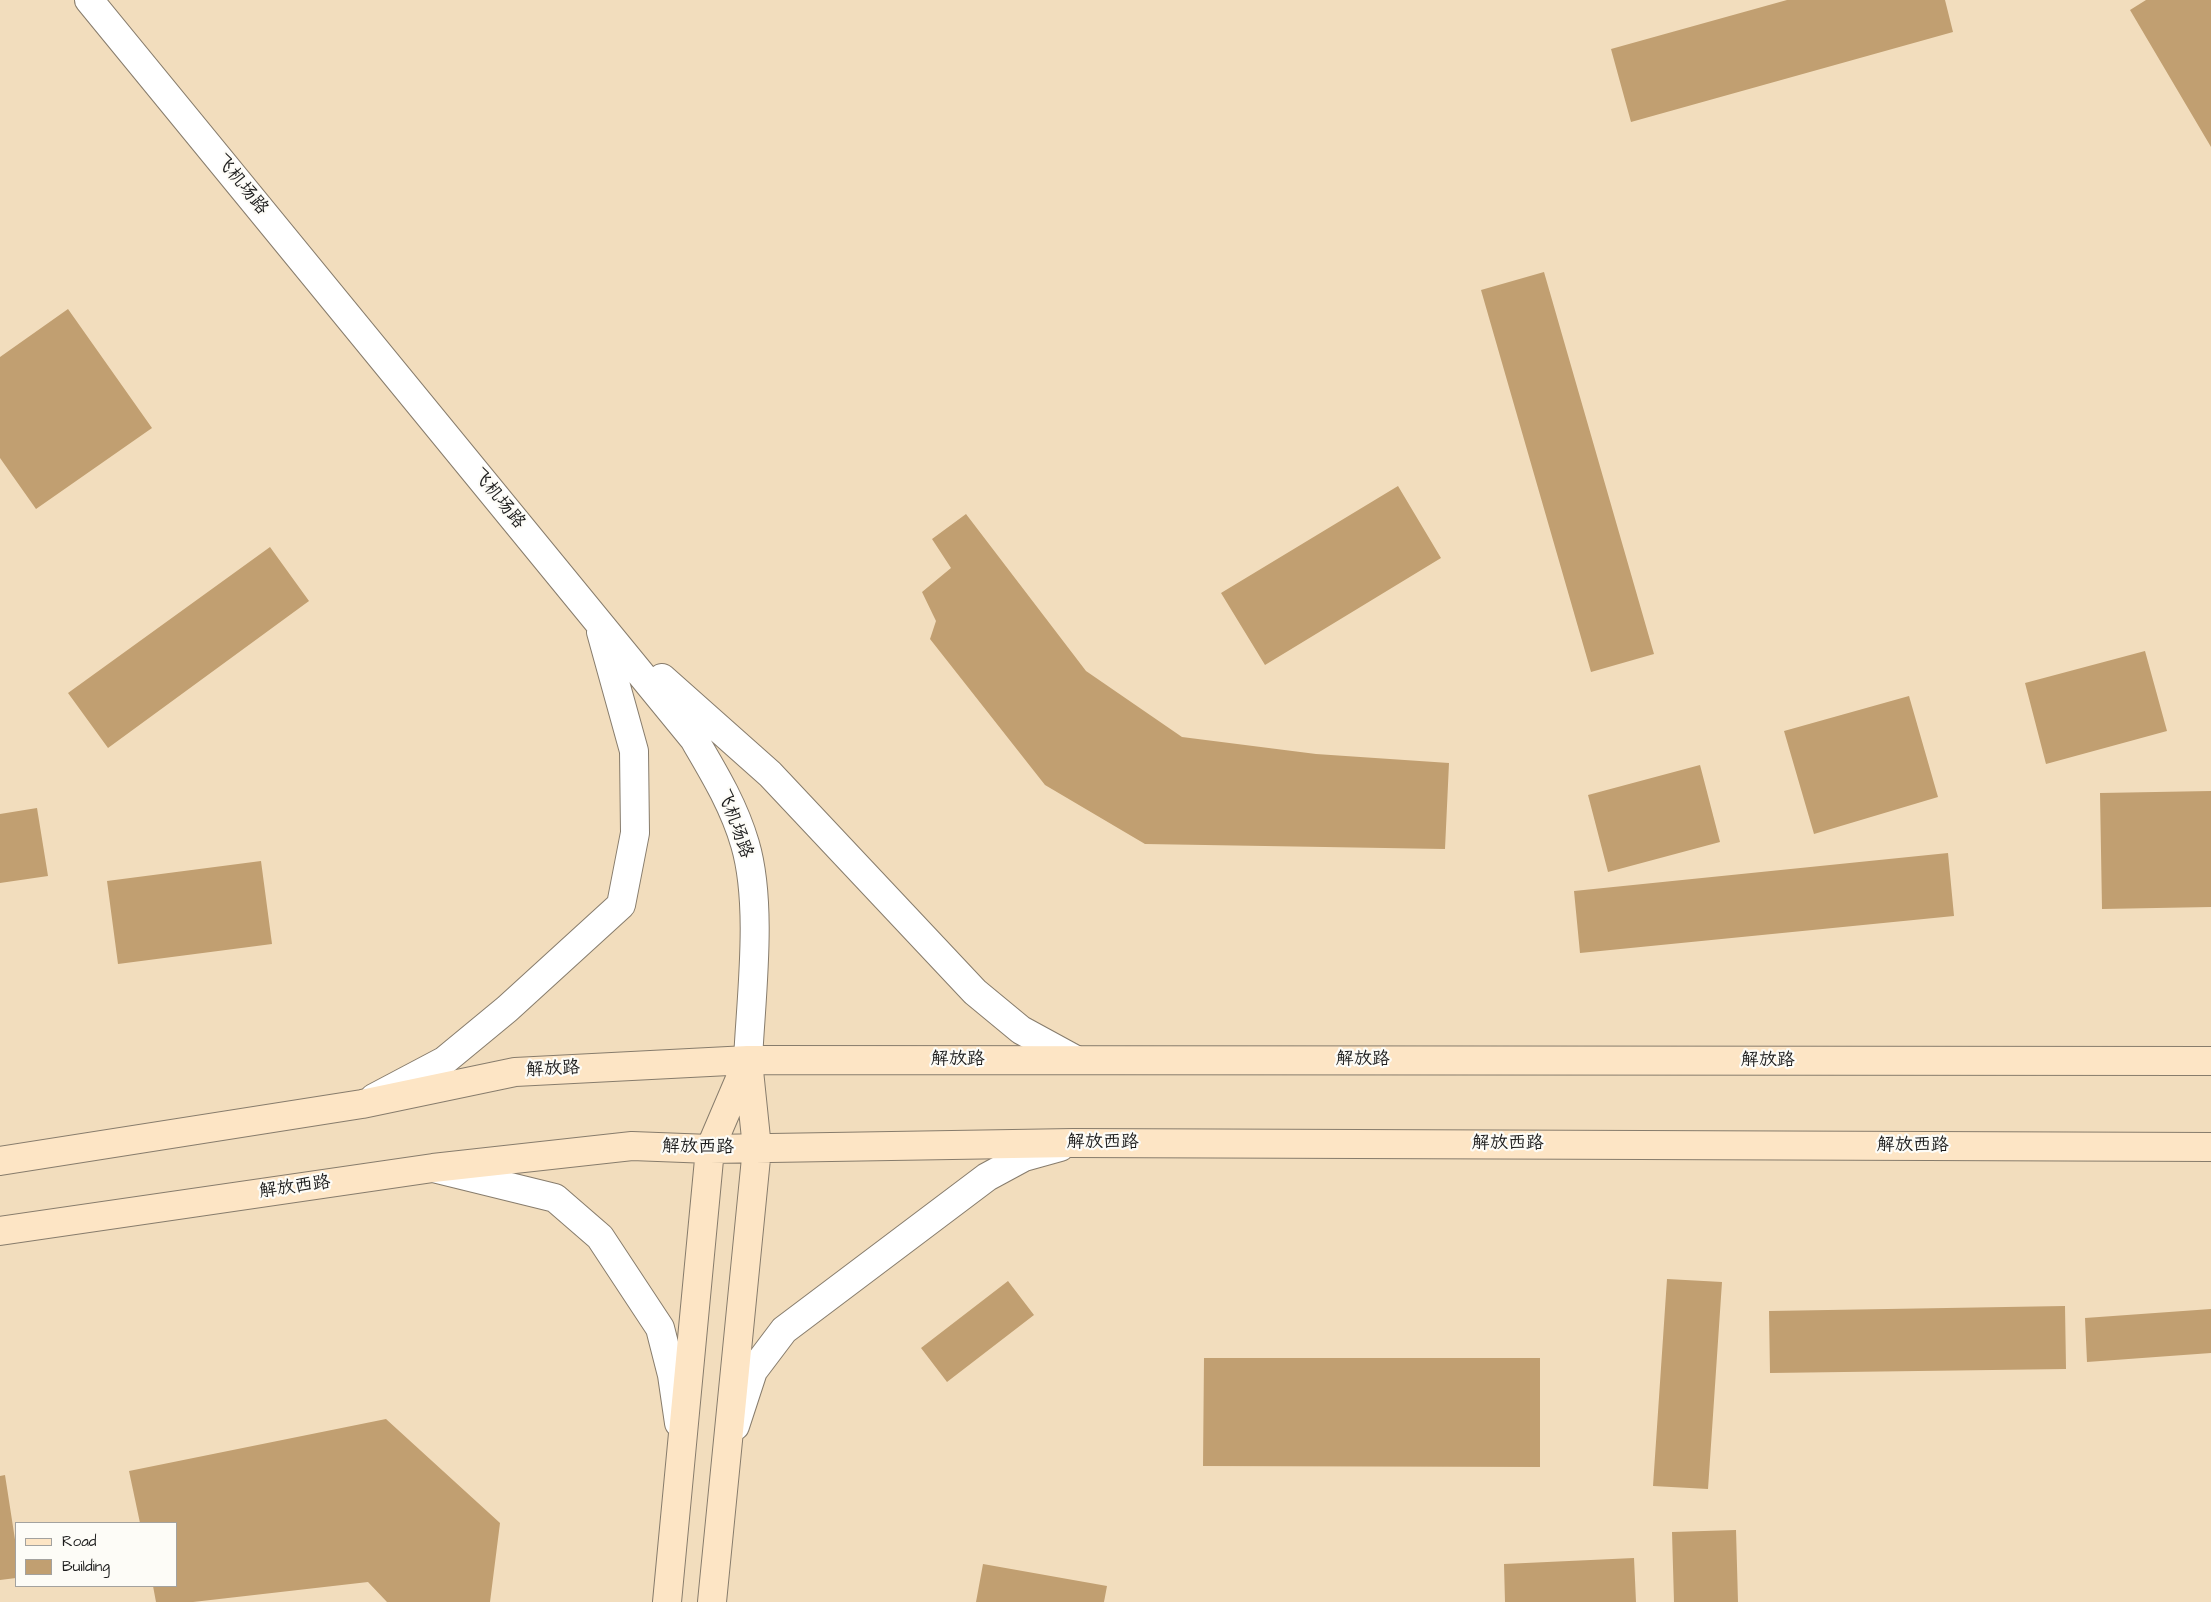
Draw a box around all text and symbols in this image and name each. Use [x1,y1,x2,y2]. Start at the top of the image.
street label: 飞机场路 [210,150,272,220]
street label: 飞机场路 [467,464,529,534]
street label: 飞机场路 [712,786,756,862]
street label: 解放路 [931,1049,985,1071]
street label: 解放路 [1336,1049,1390,1071]
street label: 解放路 [1741,1050,1795,1072]
street label: 解放路 [525,1058,581,1082]
street label: 解放西路 [1067,1132,1139,1154]
street label: 解放西路 [1472,1133,1544,1155]
street label: 解放西路 [1877,1135,1949,1157]
street label: 解放西路 [662,1137,734,1159]
street label: 解放西路 [258,1172,332,1204]
legend [15,1522,178,1587]
text: Road [62,1531,96,1552]
text: Building [62,1556,110,1577]

